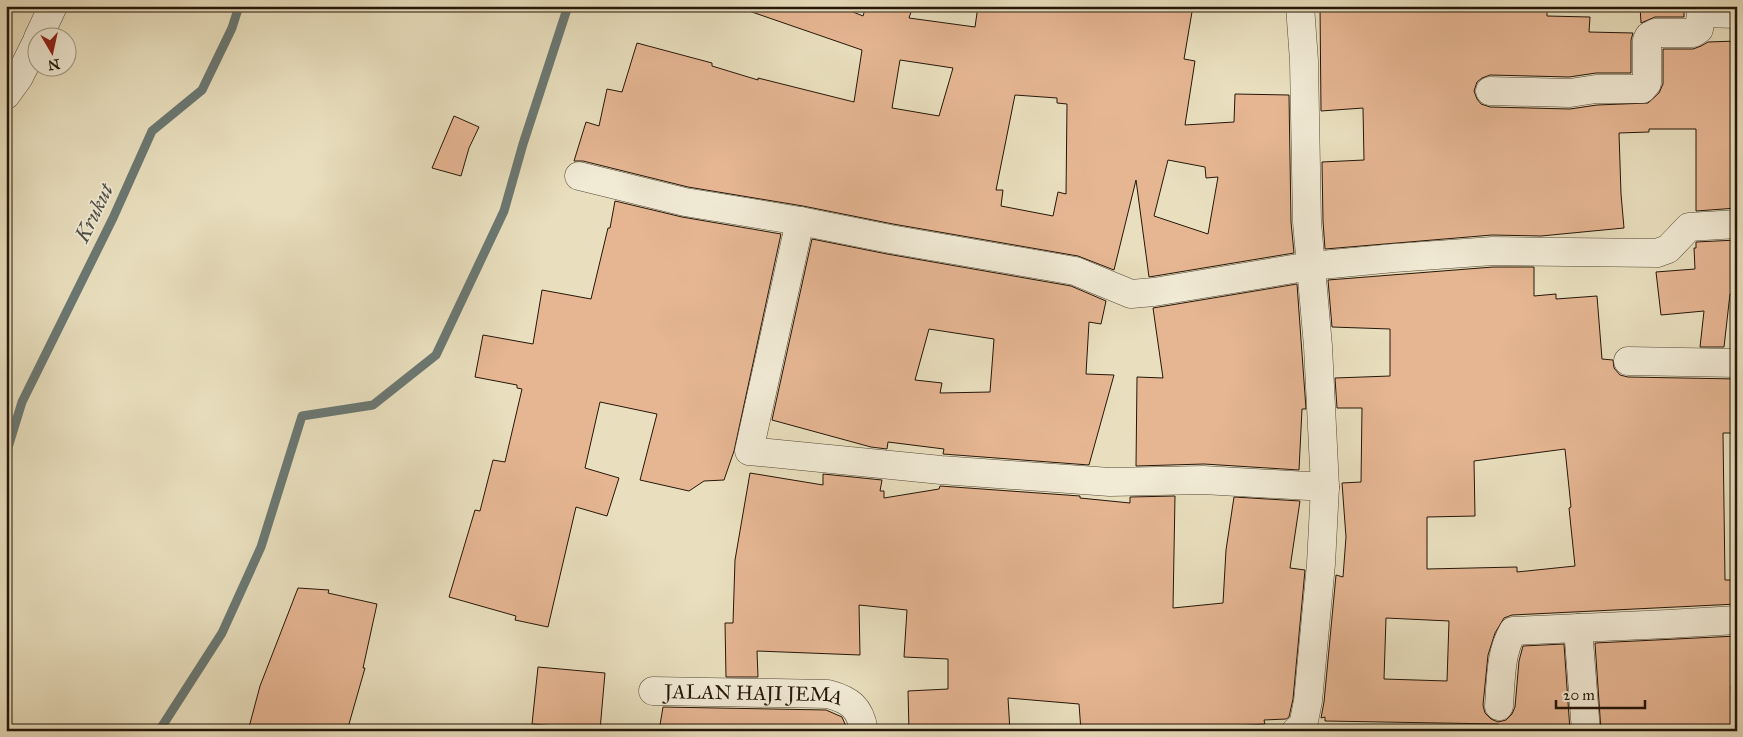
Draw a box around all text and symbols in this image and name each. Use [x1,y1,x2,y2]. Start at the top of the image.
north arrow [28,28,78,78]
text: N [47,55,61,74]
water label: Krukut [68,178,120,247]
scale bar [1556,677,1644,709]
street label: JALAN HAJI JEMA [662,679,847,710]
text: 20 m [1563,686,1595,704]

